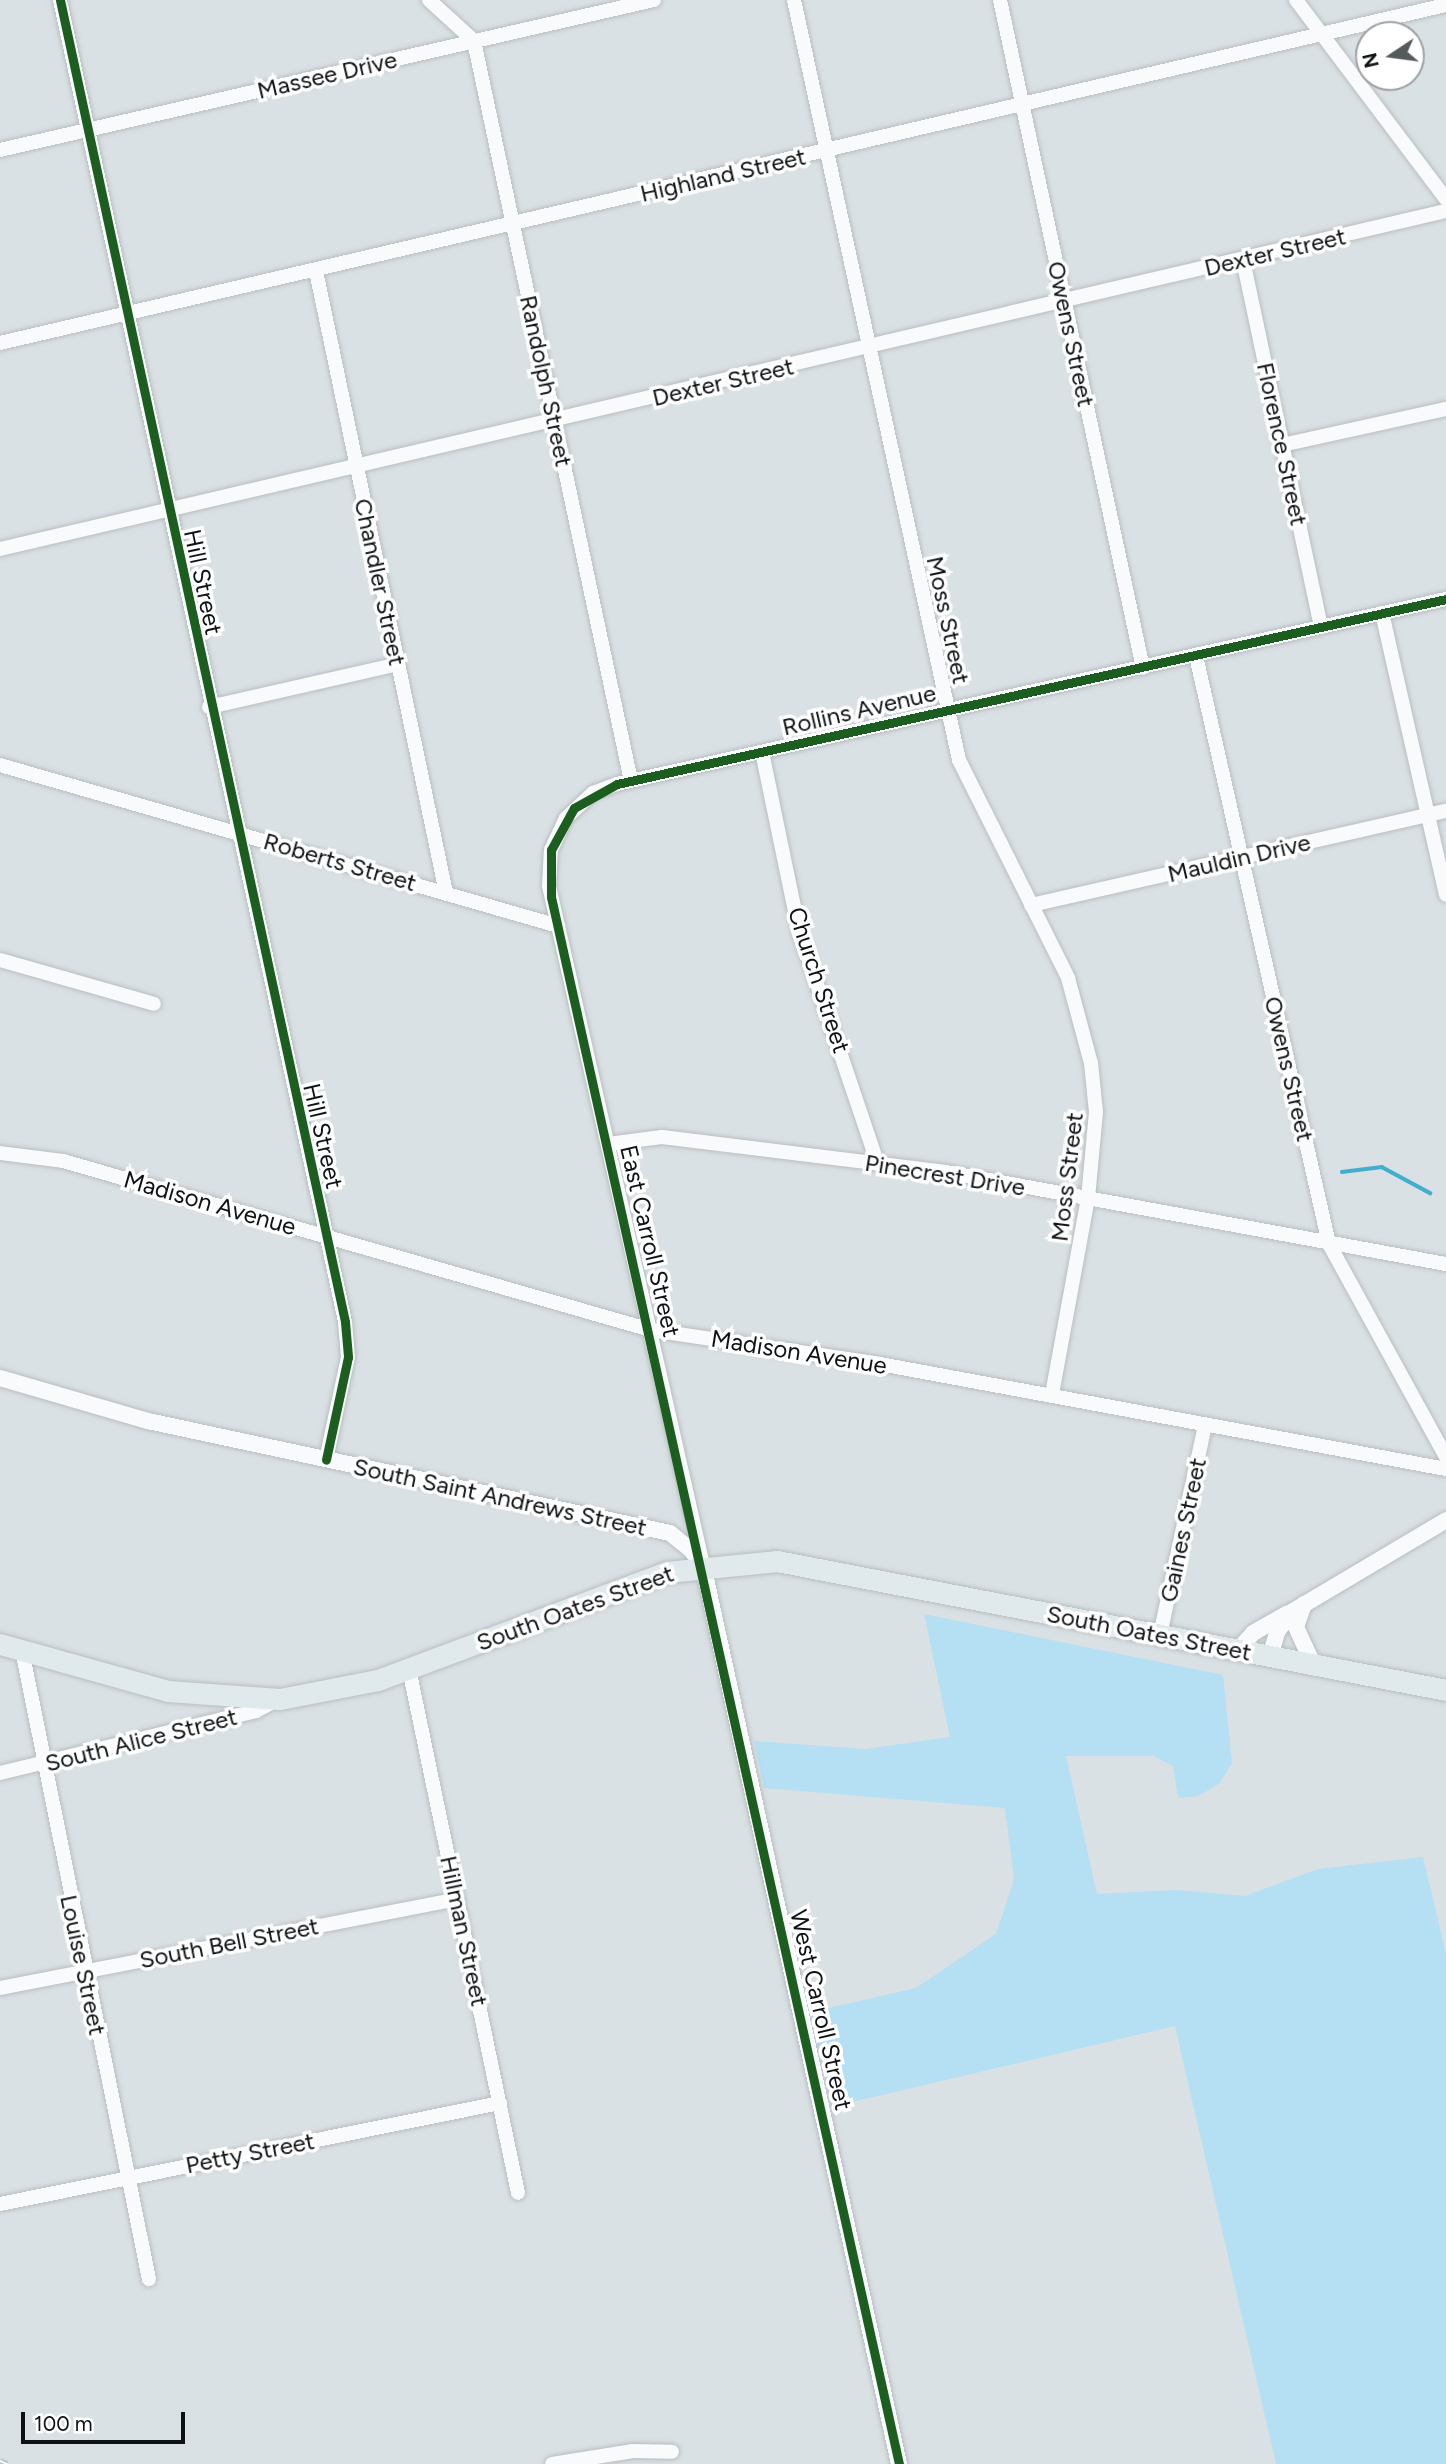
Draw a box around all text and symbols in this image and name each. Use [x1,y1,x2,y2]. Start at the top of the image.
north arrow [1355,21,1425,91]
street label: Massee Drive [254,45,400,105]
text: N [1358,51,1384,70]
street label: Highland Street [637,142,809,208]
street label: Dexter Street [1201,222,1349,282]
street label: Owens Street [1042,259,1100,409]
street label: Randolph Street [514,293,578,469]
street label: Dexter Street [649,352,797,412]
street label: Florence Street [1251,360,1313,528]
street label: Chandler Street [348,496,412,668]
street label: Hill Street [178,527,228,637]
street label: Moss Street [920,554,976,686]
street label: Rollins Avenue [779,678,939,742]
street label: Roberts Street [260,826,420,898]
street label: Mauldin Drive [1165,828,1313,888]
street label: Church Street [782,903,856,1057]
street label: Owens Street [1258,994,1320,1144]
street label: Hill Street [297,1080,349,1192]
street label: Moss Street [1045,1111,1089,1243]
street label: East Carroll Street [614,1142,686,1340]
street label: Pinecrest Drive [863,1148,1027,1202]
street label: Madison Avenue [121,1165,299,1241]
street label: Madison Avenue [709,1324,889,1380]
street label: South Saint Andrews Street [351,1452,649,1542]
street label: Gaines Street [1154,1455,1212,1605]
street label: South Oates Street [472,1559,678,1657]
street label: South Oates Street [1044,1599,1254,1667]
street label: South Alice Street [42,1702,240,1778]
street label: Hillman Street [434,1853,494,2009]
street label: Louise Street [54,1892,112,2038]
street label: West Carroll Street [784,1907,858,2113]
street label: South Bell Street [137,1912,321,1974]
street label: Petty Street [183,2126,317,2180]
scale bar [24,2398,189,2442]
text: 100 m [34,2411,93,2436]

